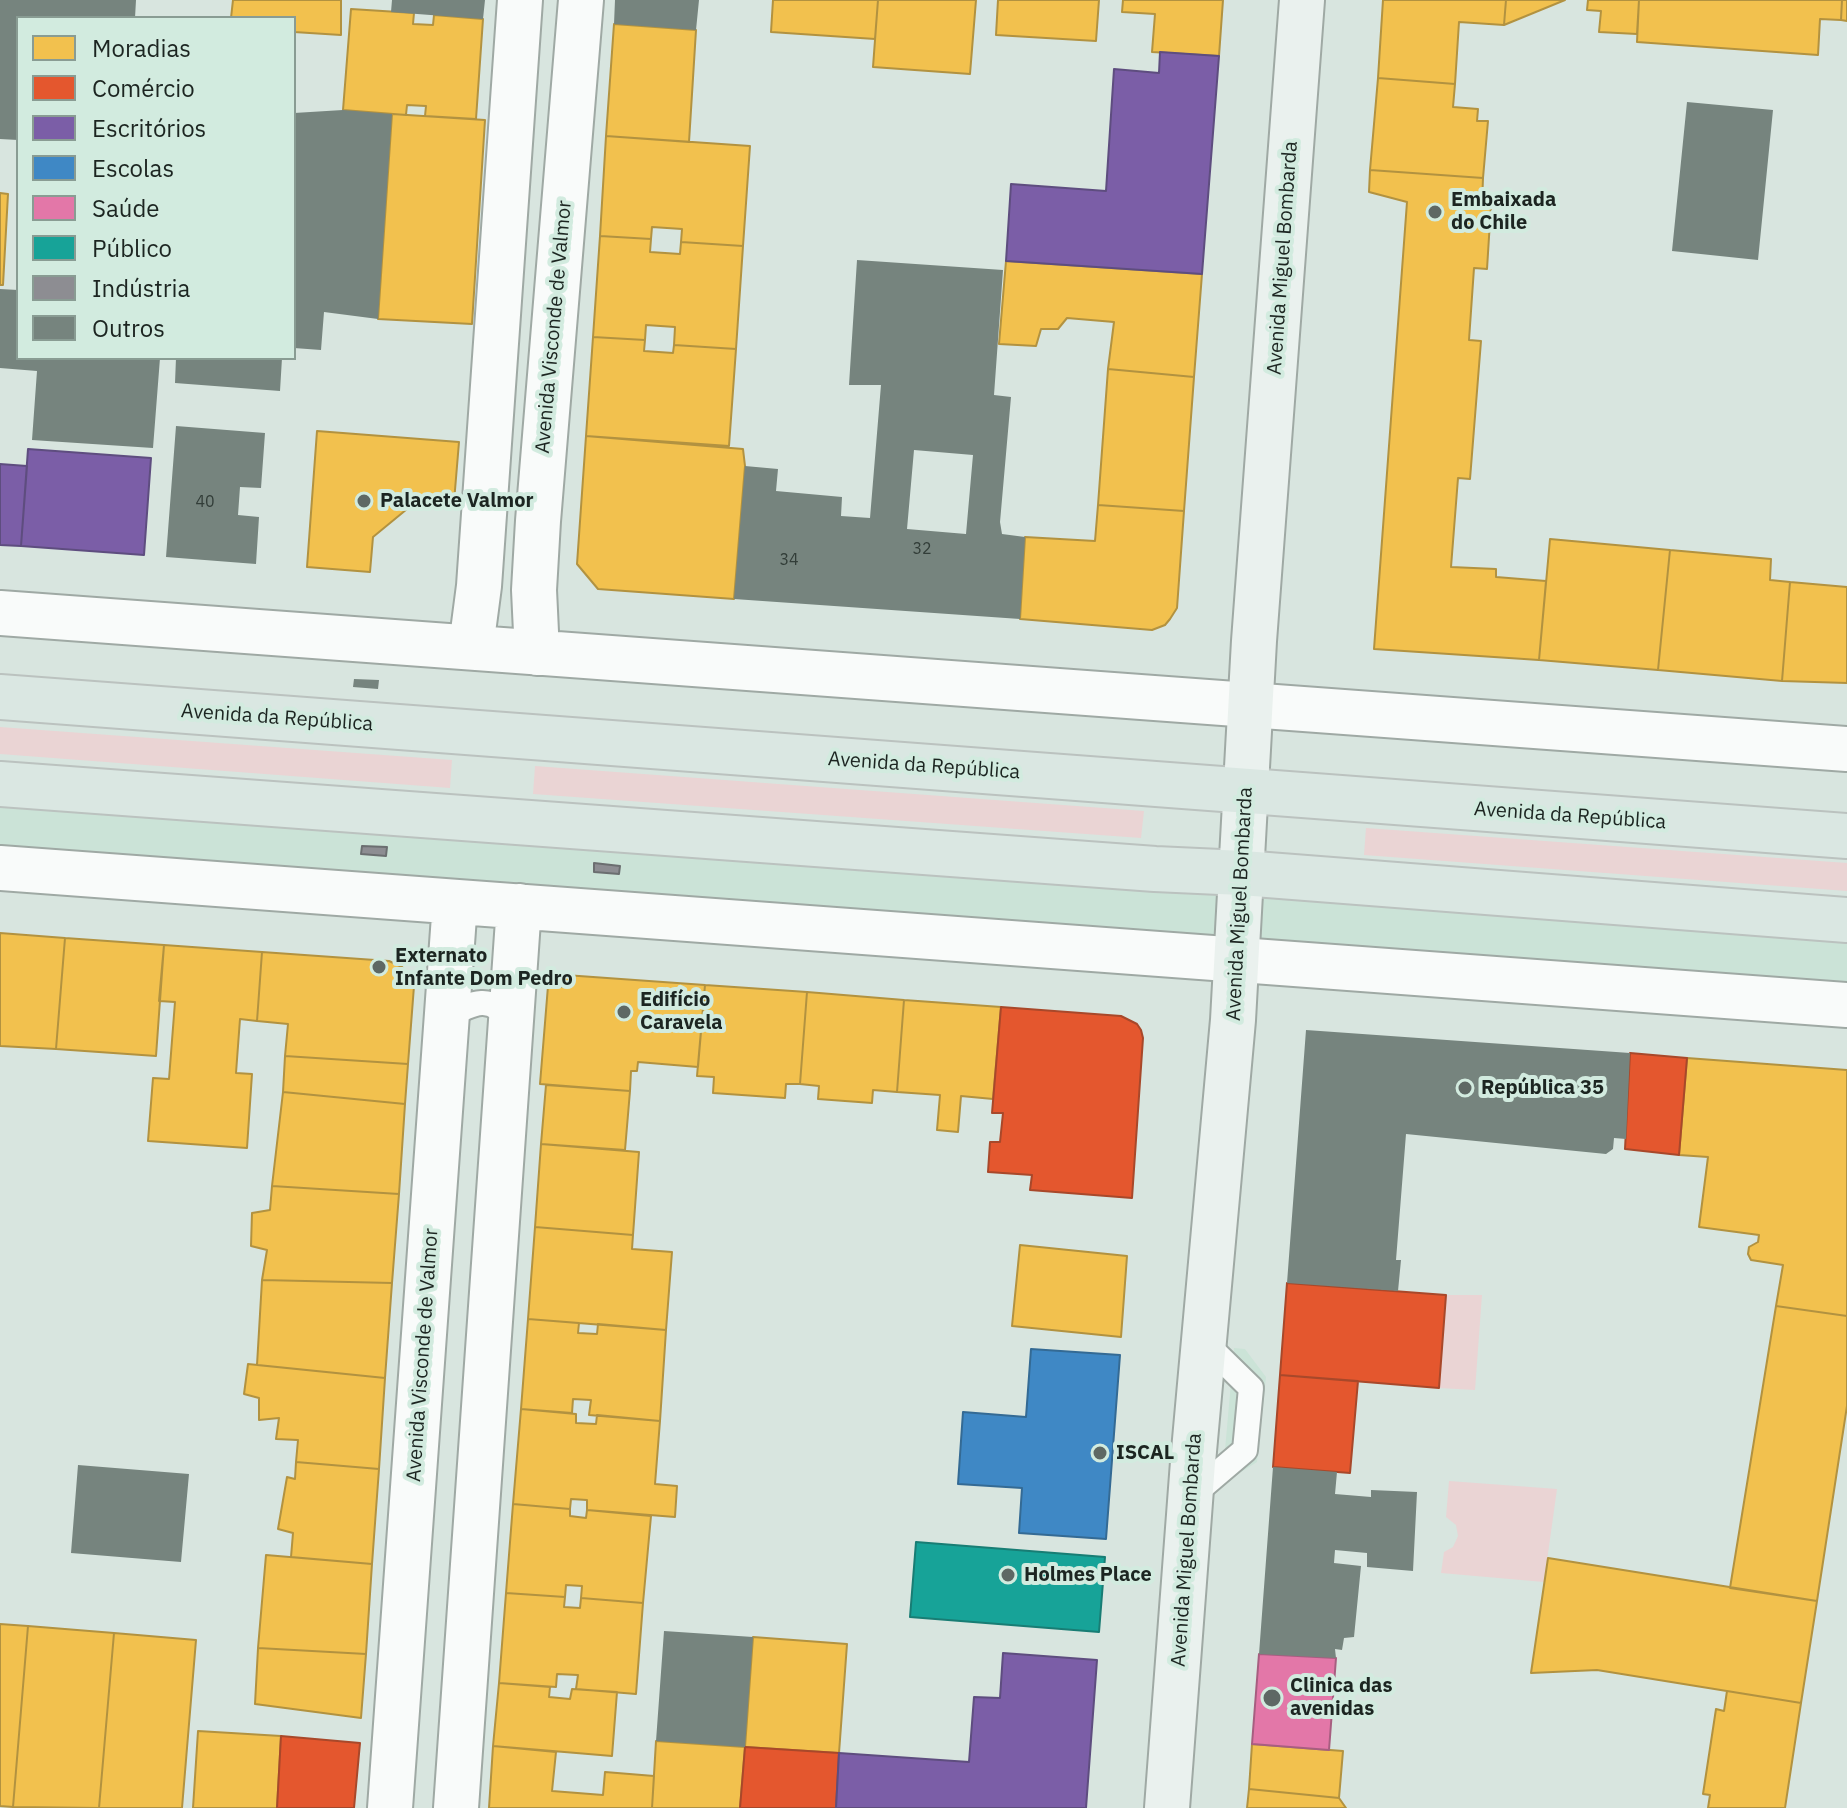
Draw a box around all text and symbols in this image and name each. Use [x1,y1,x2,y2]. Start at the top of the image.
legend [16,16,296,360]
text: Moradias [92,32,191,64]
text: Comércio [92,72,195,104]
text: Escritórios [92,112,206,144]
street label: Avenida Miguel Bombarda [1263,140,1303,376]
text: Escolas [92,152,174,184]
place label: Embaixada do Chile [1451,188,1556,235]
text: Saúde [92,192,160,224]
street label: Avenida Visconde de Valmor [531,199,577,455]
marker: Embaixada do Chile [1426,203,1444,221]
text: Público [92,232,172,264]
text: Indústria [92,272,190,304]
text: Outros [92,312,165,344]
place label: Palacete Valmor [380,489,534,513]
house number: 40 [195,492,215,512]
marker: Palacete Valmor [355,492,373,510]
house number: 32 [912,539,932,559]
house number: 34 [779,550,799,570]
street label: Avenida da República [180,699,374,737]
street label: Avenida da República [827,747,1021,785]
street label: Avenida Miguel Bombarda [1222,786,1258,1022]
street label: Avenida da República [1473,797,1667,835]
place label: Externato Infante Dom Pedro [395,944,573,991]
marker: Externato Infante Dom Pedro [370,958,388,976]
place label: Edifício Caravela [640,988,723,1035]
marker: Edifício Caravela [615,1003,633,1021]
place label: República 35 [1481,1076,1604,1100]
marker: República 35 [1456,1079,1474,1097]
street label: Avenida Visconde de Valmor [402,1227,444,1483]
street label: Avenida Miguel Bombarda [1167,1432,1207,1668]
place label: ISCAL [1116,1441,1174,1465]
marker: ISCAL [1091,1444,1109,1462]
place label: Holmes Place [1024,1563,1152,1587]
marker: Holmes Place [999,1566,1017,1584]
place label: Clinica das avenidas [1290,1674,1392,1721]
marker: Clinica das avenidas [1261,1687,1283,1709]

